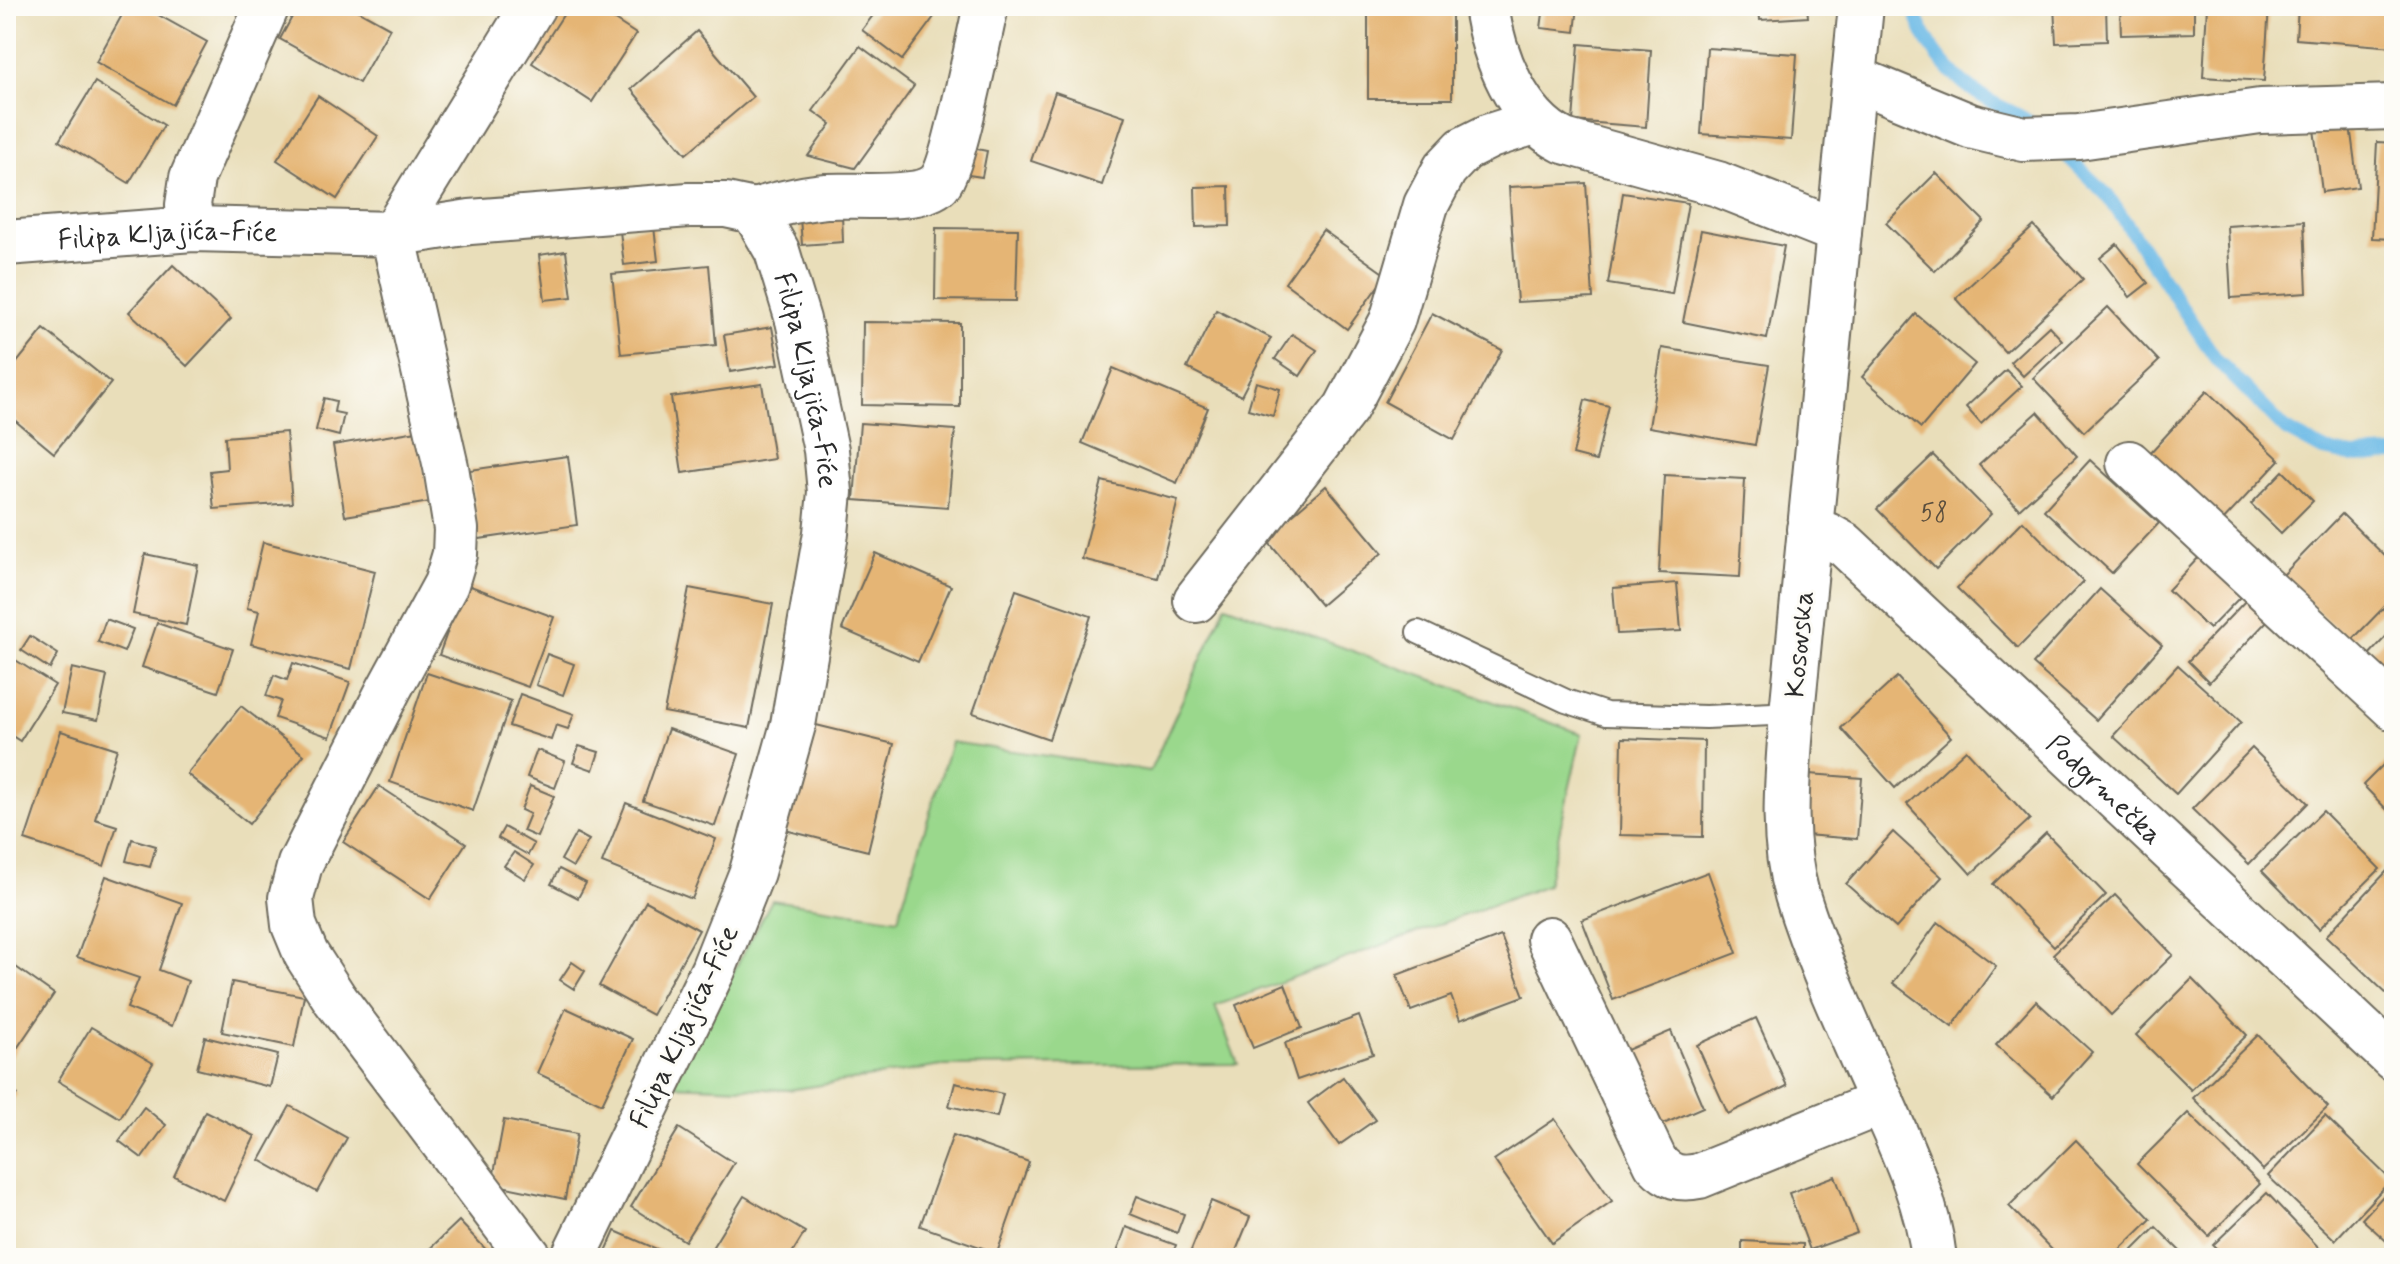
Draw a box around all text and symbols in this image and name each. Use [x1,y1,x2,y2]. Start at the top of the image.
street label: Filipa Kljajića-Fiće [57,213,278,260]
street label: Filipa Kljajića-Fiće [764,268,846,490]
house number: 58 [1920,498,1948,529]
street label: Kosovska [1777,589,1824,699]
street label: Podgrmečka [2037,727,2170,854]
street label: Filipa Kljajića-Fiće [622,920,749,1135]

